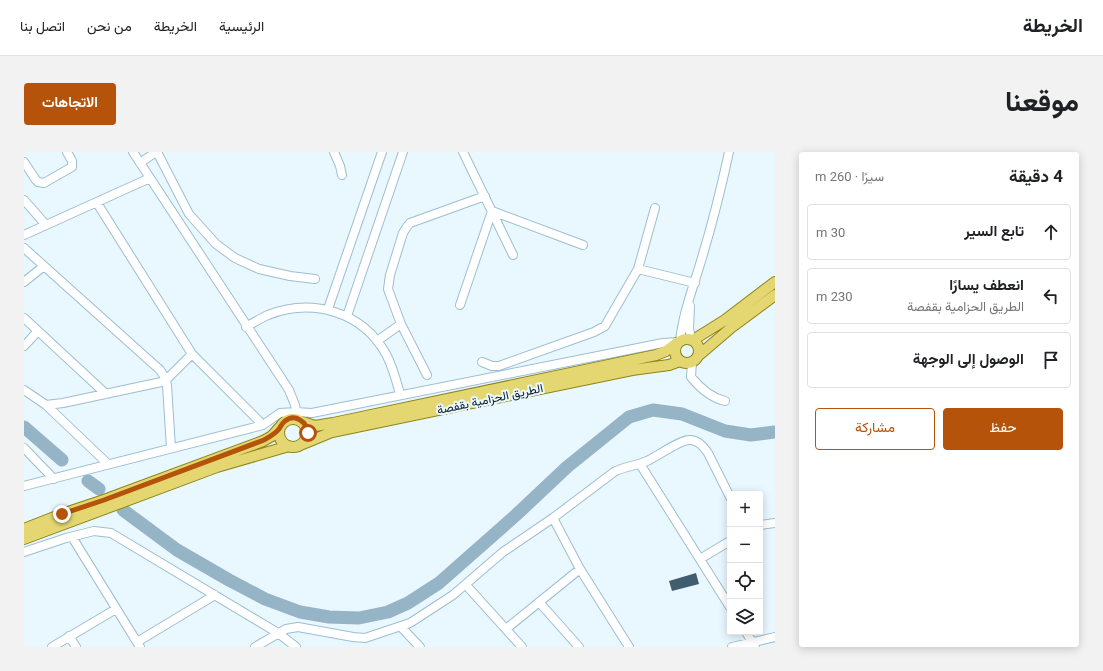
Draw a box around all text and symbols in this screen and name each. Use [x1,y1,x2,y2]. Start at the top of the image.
text: الخريطة [1023,14,1083,37]
text: اتصل بنا [20,18,65,34]
text: من نحن [87,18,132,34]
text: الخريطة [154,18,197,34]
text: الرئيسية [219,18,264,34]
button: الاتجاهات [24,83,116,125]
text: موقعنا [1005,85,1079,118]
text: 4 دقيقة [1009,166,1063,186]
text: سيرًا · 260 m [815,169,884,184]
icon: ahead [1040,221,1062,243]
text: تابع السير [964,222,1024,240]
text: 30 m [816,225,845,240]
text: انعطف يسارًا [949,276,1024,294]
icon: left [1040,285,1062,307]
text: 230 m [816,289,853,304]
text: الطريق الحزامية بقفصة [907,299,1024,314]
icon: arrive [1040,349,1062,371]
text: الوصول إلى الوجهة [913,350,1024,368]
street label: الطريق الحزامية بقفصة [436,381,544,418]
button: مشاركة [815,408,935,450]
button: حفظ [943,408,1063,450]
route start [299,424,317,442]
map controls [727,491,763,635]
button: + [727,491,763,527]
route end [53,505,71,523]
button: − [727,527,763,563]
button: locate [727,563,763,599]
button: layers [727,599,763,635]

